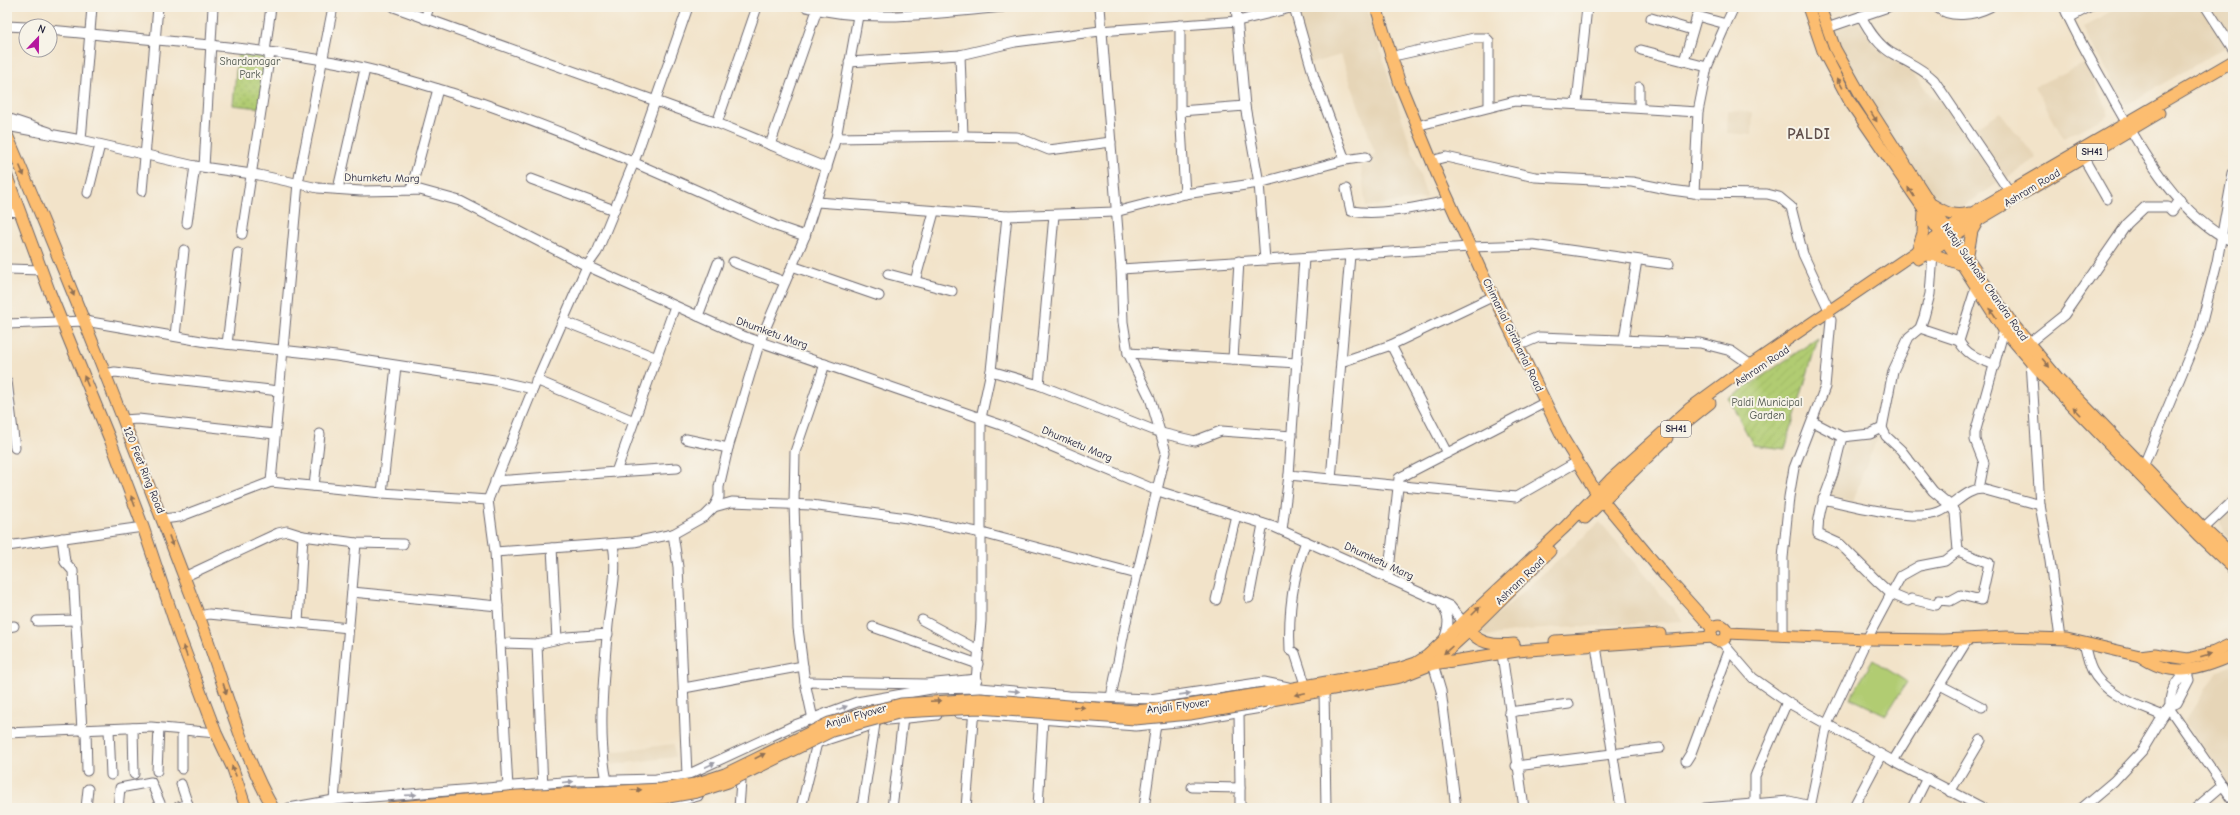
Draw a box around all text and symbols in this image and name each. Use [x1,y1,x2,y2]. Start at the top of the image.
north arrow [18,18,58,58]
text: N [36,22,47,37]
park label: Shardanagar Park [220,55,281,81]
one-way arrow [1837,77,1843,89]
one-way arrow [1871,111,1878,123]
district label: PALDI [1787,125,1831,143]
road number: SH41 [2077,144,2107,160]
one-way arrow [20,165,26,177]
street label: Ashram Road [2002,166,2063,210]
street label: Dhumketu Marg [344,171,420,185]
one-way arrow [1907,187,1915,197]
street label: Netaji Subhash Chandra Road [1939,221,2031,344]
street label: Chimanlal Girdharlal Road [1480,276,1546,394]
one-way arrow [69,285,75,296]
one-way arrow [1989,307,1996,318]
street label: Dhumketu Marg [734,314,810,352]
street label: Ashram Road [1732,343,1792,389]
one-way arrow [2041,358,2050,369]
one-way arrow [83,375,89,386]
park label: Paldi Municipal Garden [1732,396,1802,422]
one-way arrow [2072,406,2082,416]
road number: SH41 [1661,421,1691,437]
street label: Dhumketu Marg [1040,423,1114,465]
street label: 120 Feet Ring Road [121,425,167,515]
one-way arrow [130,495,136,507]
one-way arrow [169,535,175,547]
street label: Dhumketu Marg [1342,539,1416,583]
street label: Ashram Road [1493,554,1547,608]
one-way arrow [1471,606,1481,616]
one-way arrow [182,644,188,656]
one-way arrow [1444,645,1453,654]
one-way arrow [2200,652,2212,658]
one-way arrow [222,684,228,696]
one-way arrow [1008,687,1020,694]
one-way arrow [1179,691,1191,697]
one-way arrow [1294,692,1306,698]
street label: Anjali Flyover [1146,696,1211,716]
one-way arrow [930,697,942,704]
street label: Anjali Flyover [824,701,889,731]
one-way arrow [1073,703,1085,710]
one-way arrow [836,704,848,710]
one-way arrow [754,752,765,759]
one-way arrow [704,762,715,768]
one-way arrow [231,766,237,777]
one-way arrow [562,779,574,785]
one-way arrow [630,787,643,793]
one-way arrow [405,791,417,798]

